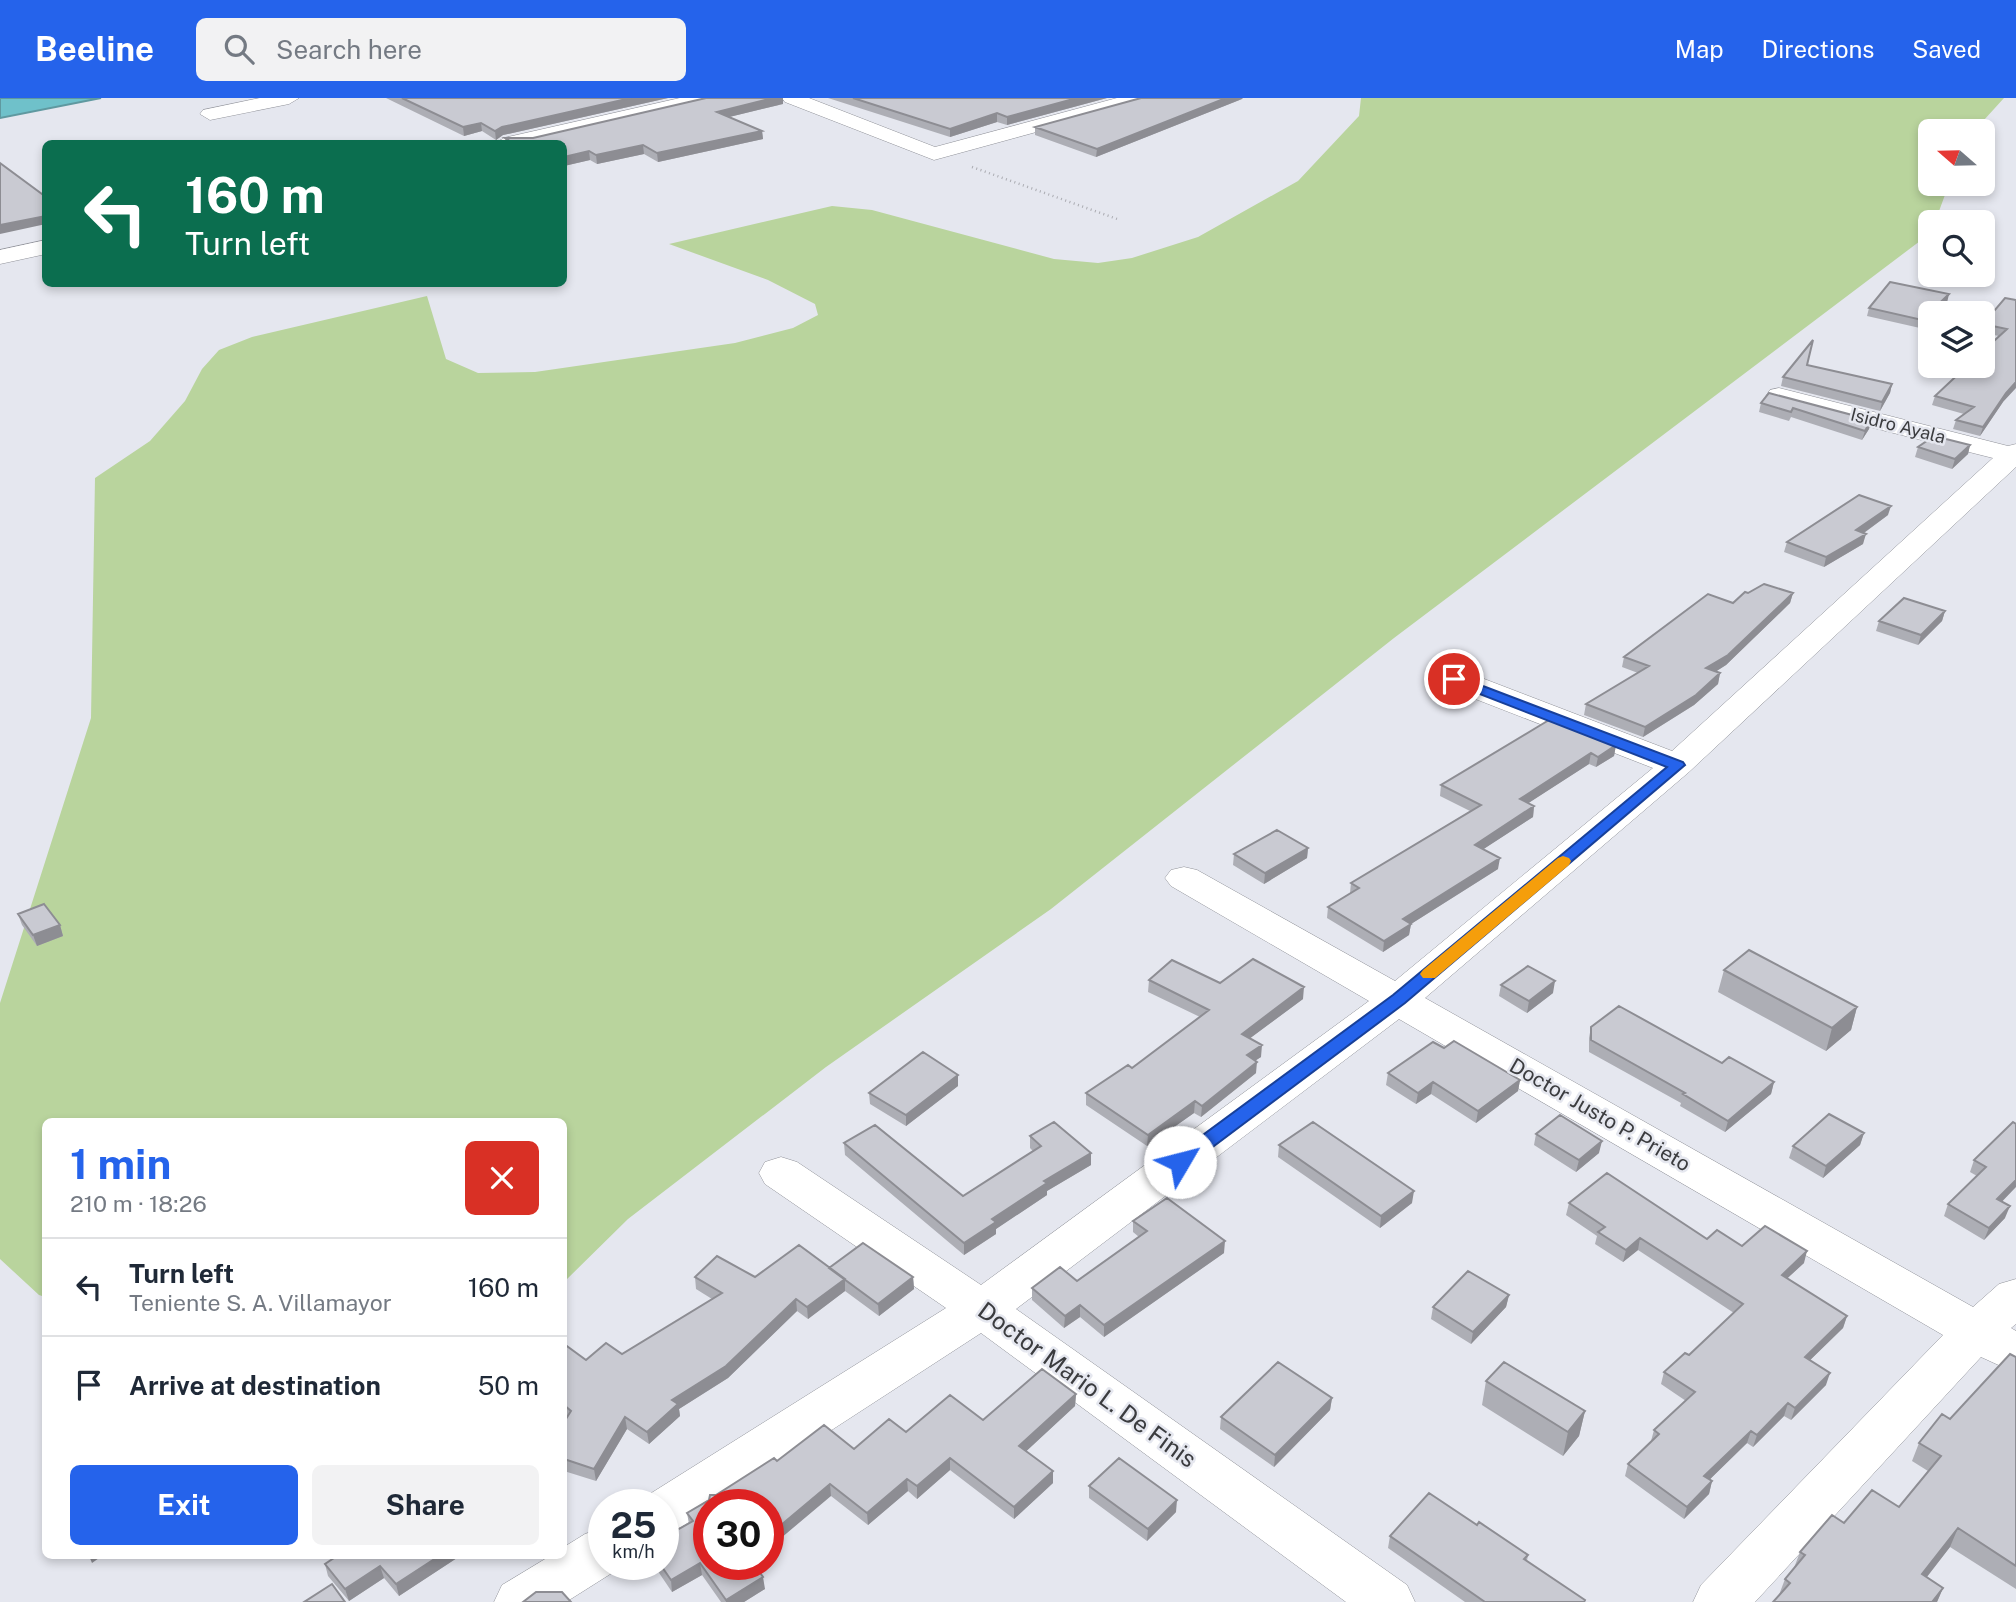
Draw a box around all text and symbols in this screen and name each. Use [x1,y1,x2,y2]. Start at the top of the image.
search box [196,18,686,81]
text: Beeline [35,30,154,68]
icon: search [220,30,258,68]
text: Search here [276,34,422,65]
text: Map [1675,35,1724,63]
text: Directions [1762,35,1874,63]
text: Saved [1912,35,1981,63]
north arrow [1918,119,1995,196]
map controls [1918,119,1995,378]
text: 160 m [185,166,325,224]
icon: left [70,168,161,259]
button: search [1918,210,1995,287]
text: Turn left [185,225,310,262]
button: layers [1918,301,1995,378]
street label: Isidro Ayala [1848,404,1948,447]
pin [1424,649,1484,709]
icon: arrive [1435,660,1473,698]
street label: Doctor Justo P. Prieto [1505,1053,1695,1177]
position arrow [1143,1125,1217,1199]
text: 1 min [70,1139,171,1188]
button: close [465,1141,539,1215]
text: 210 m · 18:26 [70,1190,207,1217]
text: Turn left [129,1258,234,1289]
icon: left [70,1268,108,1306]
text: 160 m [468,1272,539,1303]
text: Teniente S. A. Villamayor [129,1289,392,1316]
street label: Doctor Mario L. De Finis [973,1296,1202,1473]
icon: arrive [70,1366,108,1404]
text: Arrive at destination [129,1370,381,1401]
text: 50 m [478,1370,539,1401]
button: Exit [70,1465,298,1545]
button: Share [312,1465,539,1545]
speed limit sign: 30 [693,1489,784,1580]
text: 25 [611,1505,656,1546]
text: km/h [612,1541,655,1562]

